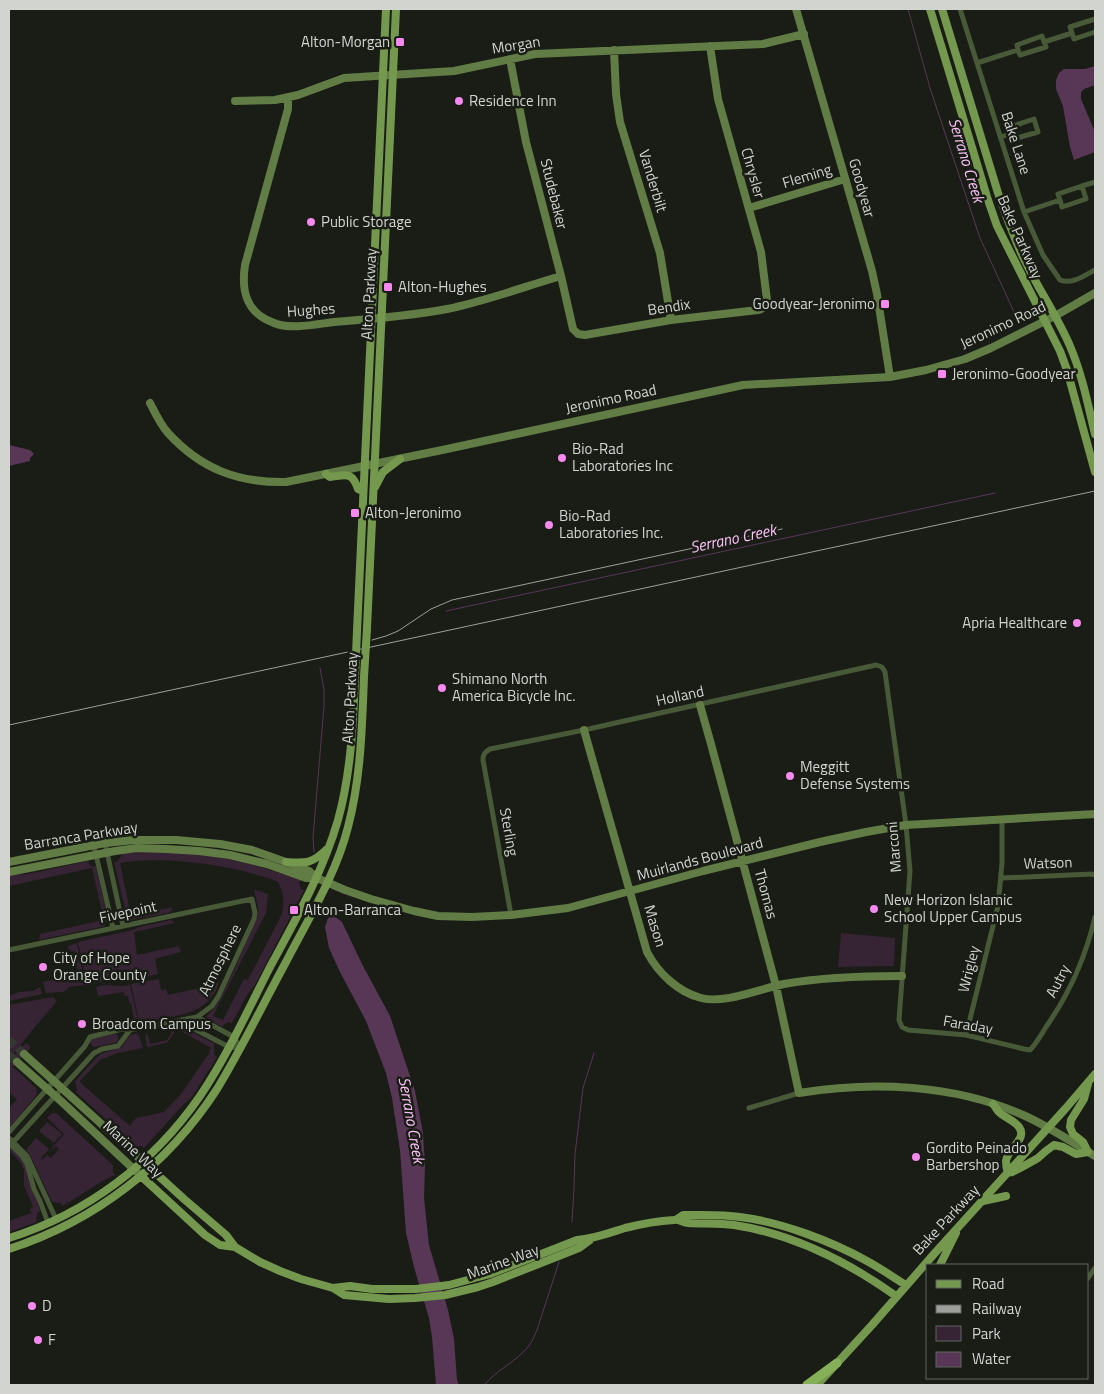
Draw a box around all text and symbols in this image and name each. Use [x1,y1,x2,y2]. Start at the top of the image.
street label: Morgan [490,29,542,60]
place label: Alton-Morgan [301,30,390,53]
marker: Alton-Morgan [394,36,406,48]
place label: Residence Inn [469,89,557,112]
marker: Residence Inn [453,95,465,107]
street label: Bake Lane [996,108,1037,177]
water label: Serrano Creek [943,115,992,207]
street label: Chrysler [735,145,772,201]
street label: Vanderbilt [633,147,674,216]
street label: Studebaker [535,156,574,232]
street label: Goodyear [843,156,882,220]
street label: Fleming [779,157,835,194]
street label: Bake Parkway [992,191,1049,282]
place label: Public Storage [321,210,412,233]
marker: Public Storage [305,216,317,228]
street label: Alton Parkway [355,248,382,340]
place label: Alton-Hughes [398,275,487,298]
marker: Alton-Hughes [382,281,394,293]
street label: Bendix [646,292,692,321]
place label: Goodyear-Jeronimo [753,292,875,315]
street label: Jeronimo Road [956,295,1050,354]
street label: Hughes [286,296,336,323]
marker: Goodyear-Jeronimo [879,298,891,310]
place label: Jeronimo-Goodyear [952,362,1076,385]
marker: Jeronimo-Goodyear [936,368,948,380]
street label: Jeronimo Road [563,378,658,419]
place label: Bio-Rad Laboratories Inc [572,437,673,477]
marker: Bio-Rad Laboratories Inc [556,452,568,464]
place label: Alton-Jeronimo [365,501,461,524]
place label: Bio-Rad Laboratories Inc. [559,504,663,544]
marker: Alton-Jeronimo [349,507,361,519]
water label: Serrano Creek [688,517,780,559]
marker: Bio-Rad Laboratories Inc. [543,519,555,531]
place label: Apria Healthcare [962,611,1067,634]
marker: Apria Healthcare [1071,617,1083,629]
street label: Alton Parkway [336,652,363,744]
place label: Shimano North America Bicycle Inc. [452,667,575,707]
street label: Holland [654,679,706,712]
marker: Shimano North America Bicycle Inc. [436,682,448,694]
place label: Meggitt Defense Systems [800,755,910,795]
marker: Meggitt Defense Systems [784,770,796,782]
street label: Sterling [494,806,525,858]
street label: Barranca Parkway [22,815,139,856]
street label: Marconi [880,821,907,873]
street label: Muirlands Boulevard [634,831,766,886]
street label: Watson [1023,850,1073,875]
street label: Thomas [749,866,784,921]
place label: New Horizon Islamic School Upper Campus [884,888,1022,928]
street label: Fivepoint [97,894,159,929]
place label: Alton-Barranca [304,898,401,921]
street label: Mason [638,902,673,950]
marker: New Horizon Islamic School Upper Campus [868,903,880,915]
marker: Alton-Barranca [288,904,300,916]
street label: Atmosphere [192,920,247,1000]
street label: Wrigley [952,943,985,995]
place label: City of Hope Orange County [53,946,147,986]
street label: Autry [1039,960,1076,1001]
marker: City of Hope Orange County [37,961,49,973]
street label: Faraday [941,1009,995,1040]
place label: Broadcom Campus [92,1012,211,1035]
marker: Broadcom Campus [76,1018,88,1030]
water label: Serrano Creek [393,1075,432,1167]
street label: Marine Way [98,1115,169,1183]
place label: Gordito Peinado Barbershop [926,1136,1027,1176]
marker: Gordito Peinado Barbershop [910,1151,922,1163]
street label: Bake Parkway [907,1179,985,1260]
street label: Marine Way [464,1238,542,1285]
legend [926,1264,1089,1379]
text: Road [972,1272,1004,1295]
place label: D [42,1294,52,1317]
text: Railway [972,1297,1022,1320]
marker: D [26,1300,38,1312]
text: Park [972,1322,1001,1345]
place label: F [48,1328,56,1351]
marker: F [32,1334,44,1346]
text: Water [972,1347,1011,1370]

